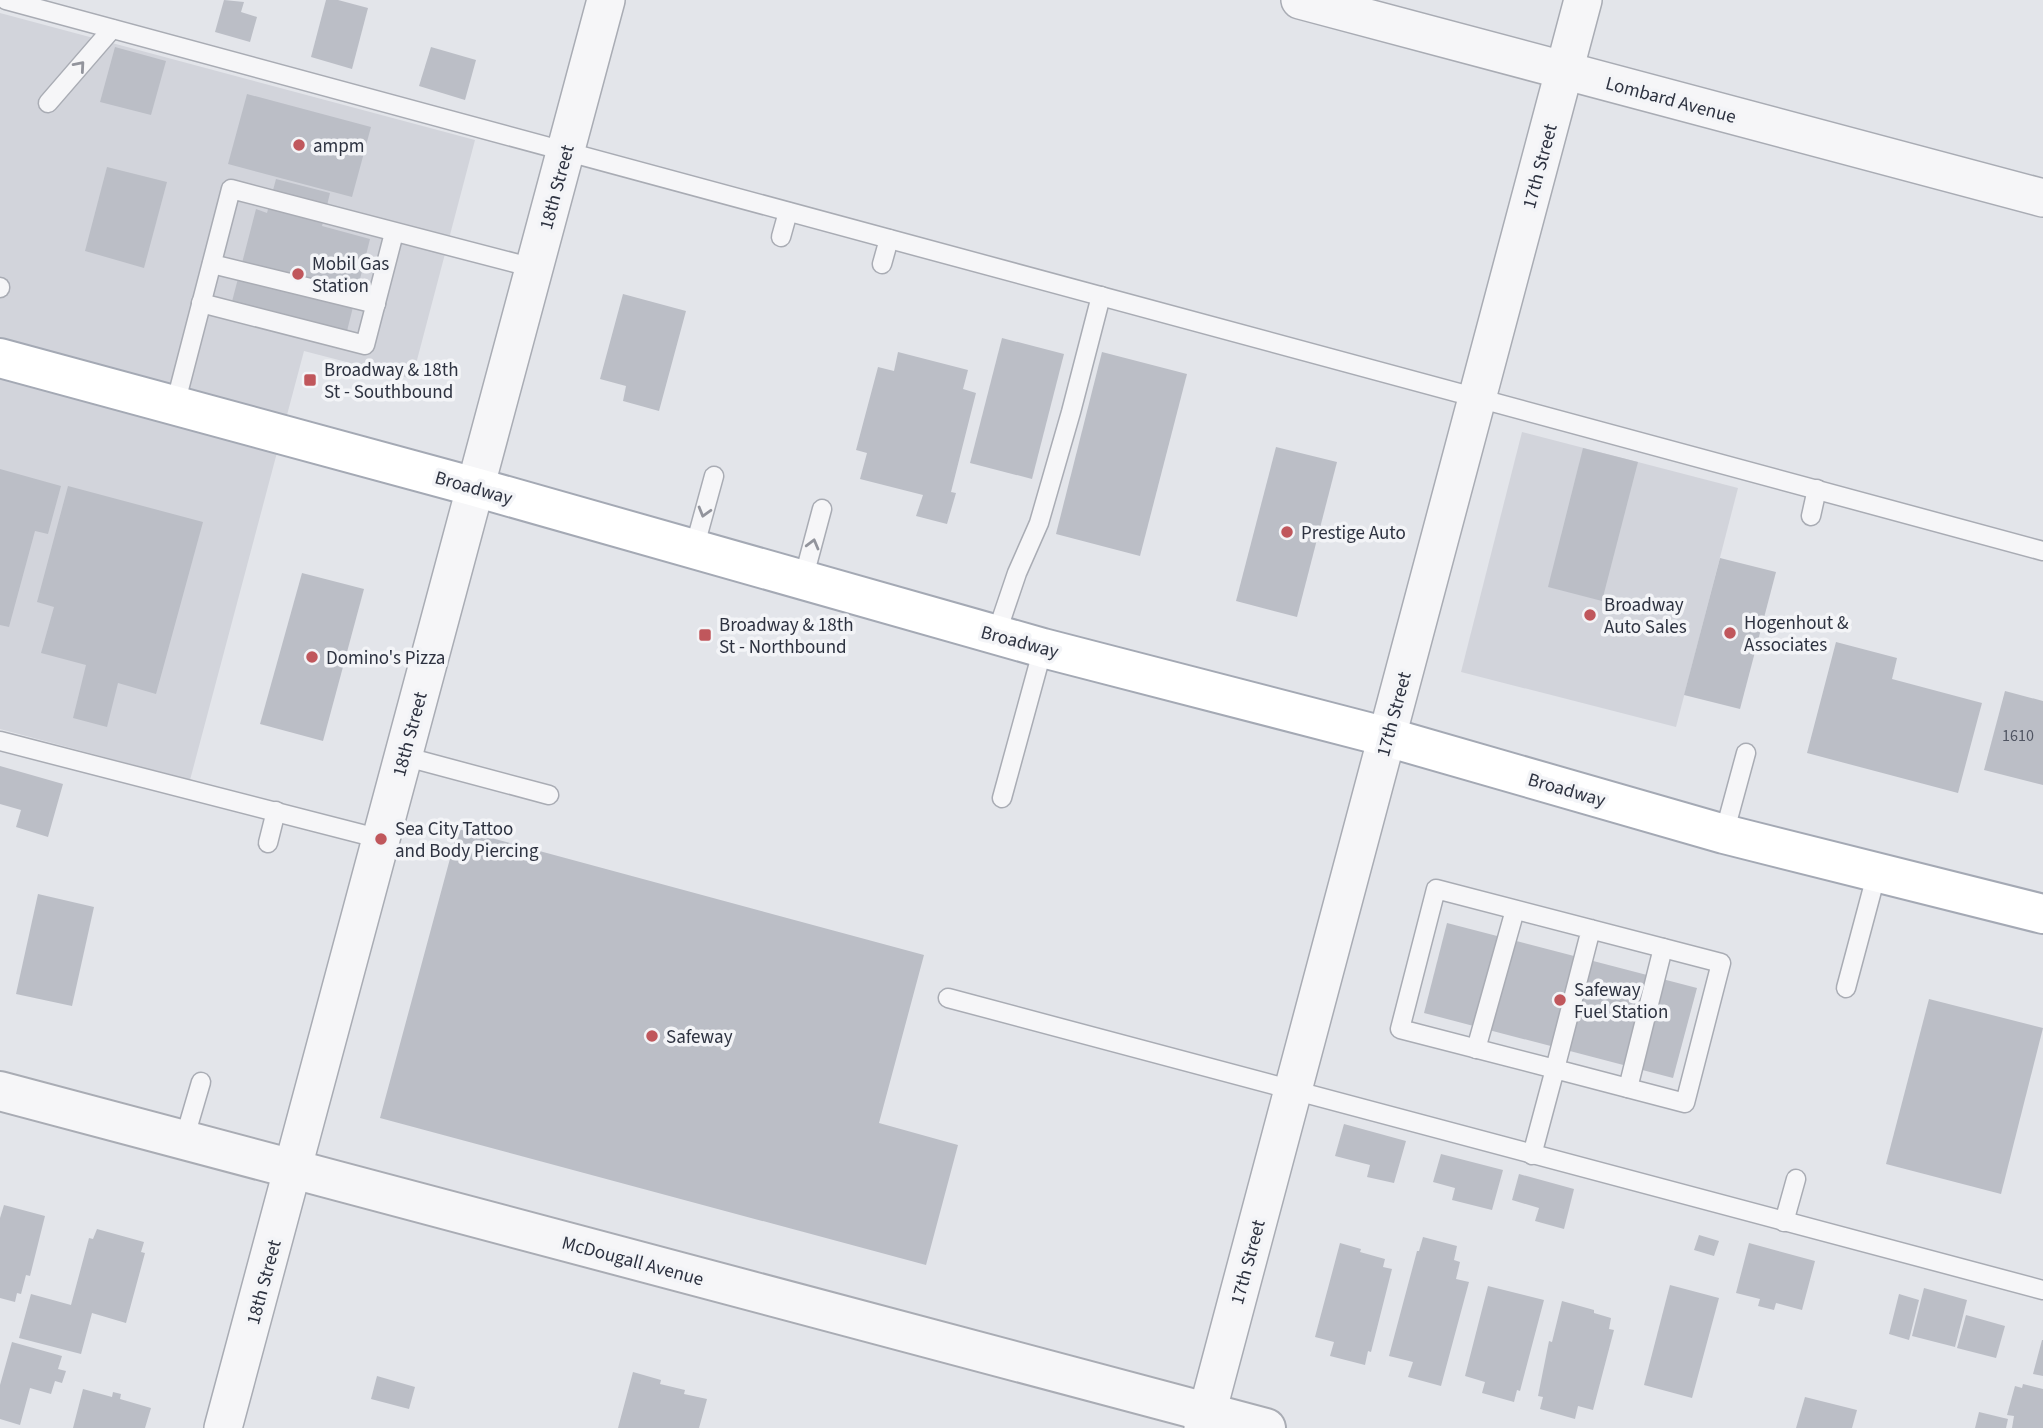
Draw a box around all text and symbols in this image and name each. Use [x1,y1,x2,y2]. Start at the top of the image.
one-way arrow [72,61,84,74]
street label: Lombard Avenue [1602,70,1739,131]
street label: 17th Street [1516,120,1565,212]
place label: ampm [313,133,365,160]
marker: ampm [291,137,307,153]
street label: 18th Street [533,141,582,233]
place label: Mobil Gas Station [312,251,389,300]
marker: Mobil Gas Station [290,266,306,282]
place label: Broadway & 18th St - Southbound [324,357,458,406]
marker: Broadway & 18th St - Southbound [302,372,318,388]
street label: Broadway [432,464,516,512]
one-way arrow [698,506,712,518]
place label: Prestige Auto [1301,520,1406,547]
marker: Prestige Auto [1279,524,1295,540]
one-way arrow [804,538,819,550]
place label: Broadway Auto Sales [1604,592,1687,641]
marker: Broadway Auto Sales [1582,607,1598,623]
place label: Hogenhout & Associates [1744,610,1849,659]
place label: Broadway & 18th St - Northbound [719,612,853,661]
street label: Broadway [978,619,1062,666]
marker: Hogenhout & Associates [1722,625,1738,641]
marker: Broadway & 18th St - Northbound [697,627,713,643]
place label: Domino's Pizza [326,645,445,672]
marker: Domino's Pizza [304,649,320,665]
street label: 17th Street [1370,668,1419,760]
street label: 18th Street [386,688,435,780]
house number: 1610 [2002,725,2034,747]
street label: Broadway [1525,766,1609,814]
place label: Sea City Tattoo and Body Piercing [395,816,539,865]
marker: Sea City Tattoo and Body Piercing [373,831,389,847]
place label: Safeway Fuel Station [1574,977,1668,1026]
marker: Safeway Fuel Station [1552,992,1568,1008]
place label: Safeway [666,1024,733,1051]
marker: Safeway [644,1028,660,1044]
street label: 17th Street [1224,1216,1273,1308]
street label: McDougall Avenue [559,1230,706,1293]
street label: 18th Street [240,1236,289,1328]

